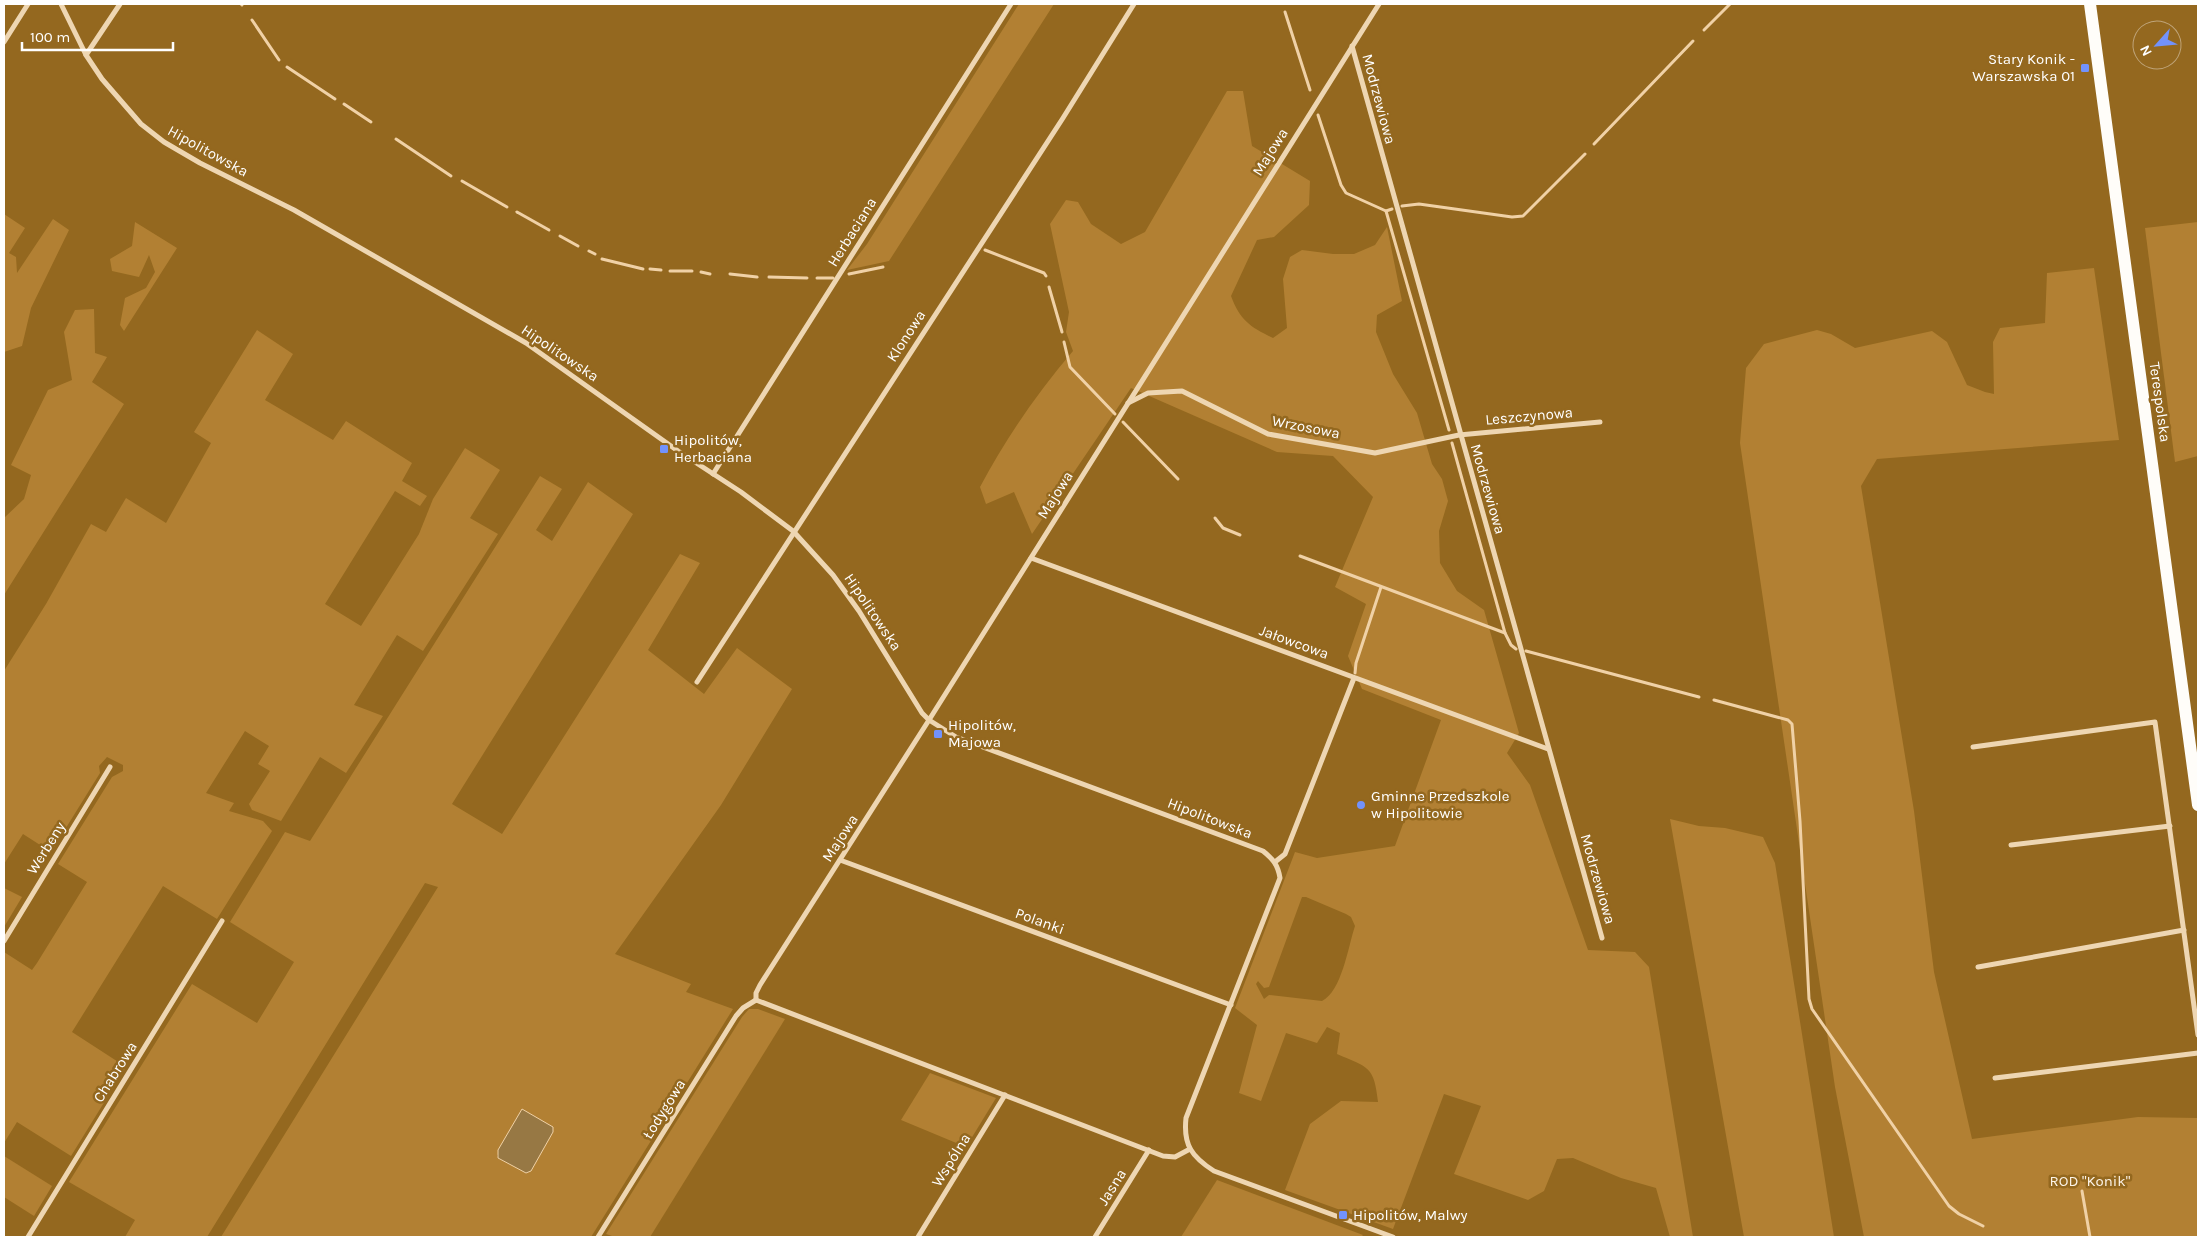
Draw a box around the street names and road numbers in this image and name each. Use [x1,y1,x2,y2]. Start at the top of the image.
street label: Modrzewiowa [1358,52,1400,146]
street label: Hipolitowska [165,121,251,181]
street label: Majowa [1248,125,1292,179]
street label: Herbaciana [824,194,880,270]
street label: Klonowa [883,307,929,365]
street label: Hipolitowska [518,321,602,385]
street label: Terespolska [2145,361,2175,443]
street label: Leszczynowa [1484,403,1574,429]
street label: Wrzosowa [1270,412,1342,442]
street label: Modrzewiowa [1467,442,1509,536]
street label: Majowa [1033,468,1077,522]
street label: Hipolitowska [841,570,905,654]
street label: Jałowcowa [1257,621,1331,663]
street label: Hipolitowska [1165,794,1255,842]
street label: Majowa [818,811,862,865]
street label: Werbeny [23,818,69,878]
street label: Modrzewiowa [1577,832,1619,926]
street label: Polanki [1013,904,1067,938]
street label: Chabrowa [89,1038,141,1106]
street label: Łodygowa [639,1076,689,1142]
street label: Wspólna [928,1130,974,1190]
street label: Jasna [1094,1165,1130,1209]

